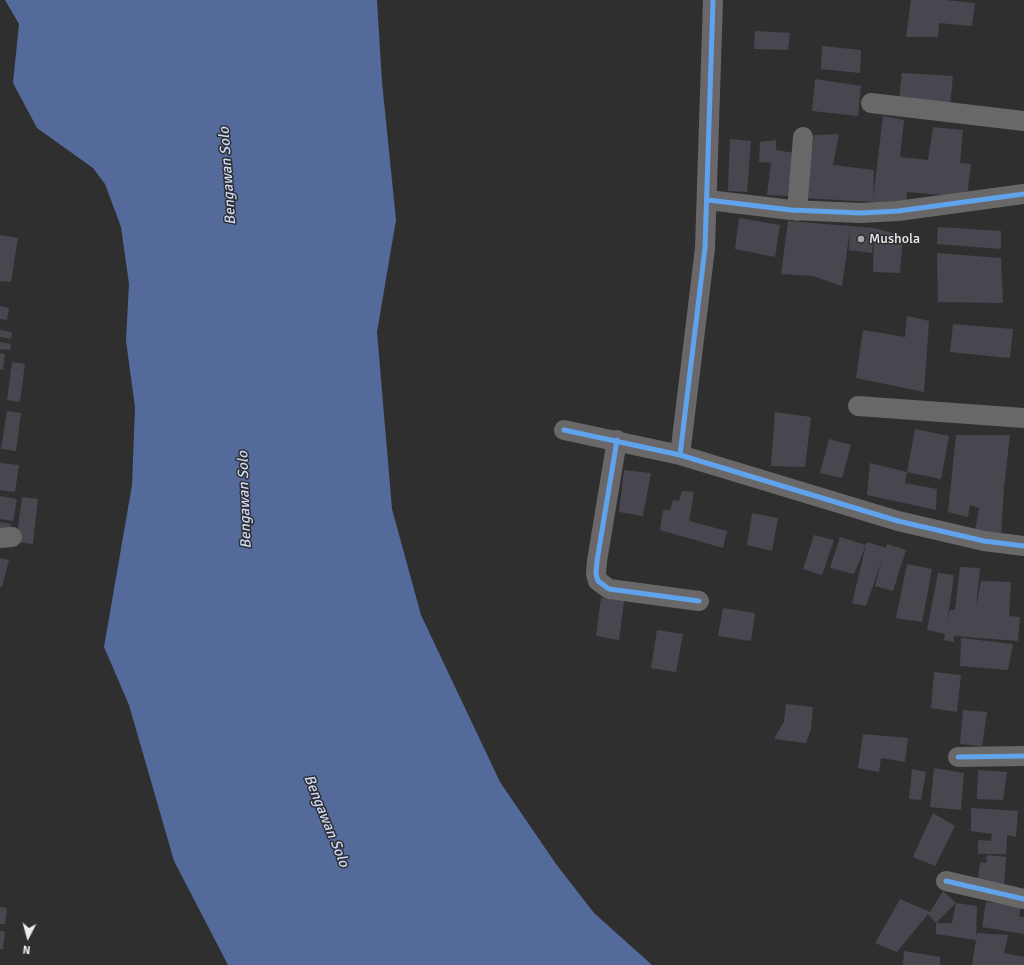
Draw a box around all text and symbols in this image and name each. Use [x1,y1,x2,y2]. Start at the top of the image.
water label: Bengawan Solo [216,126,240,226]
place label: Mushola [869,231,920,247]
marker: Mushola [856,234,866,244]
water label: Bengawan Solo [234,451,256,549]
water label: Bengawan Solo [299,772,353,870]
north arrow [8,917,48,957]
text: N [22,943,31,956]

